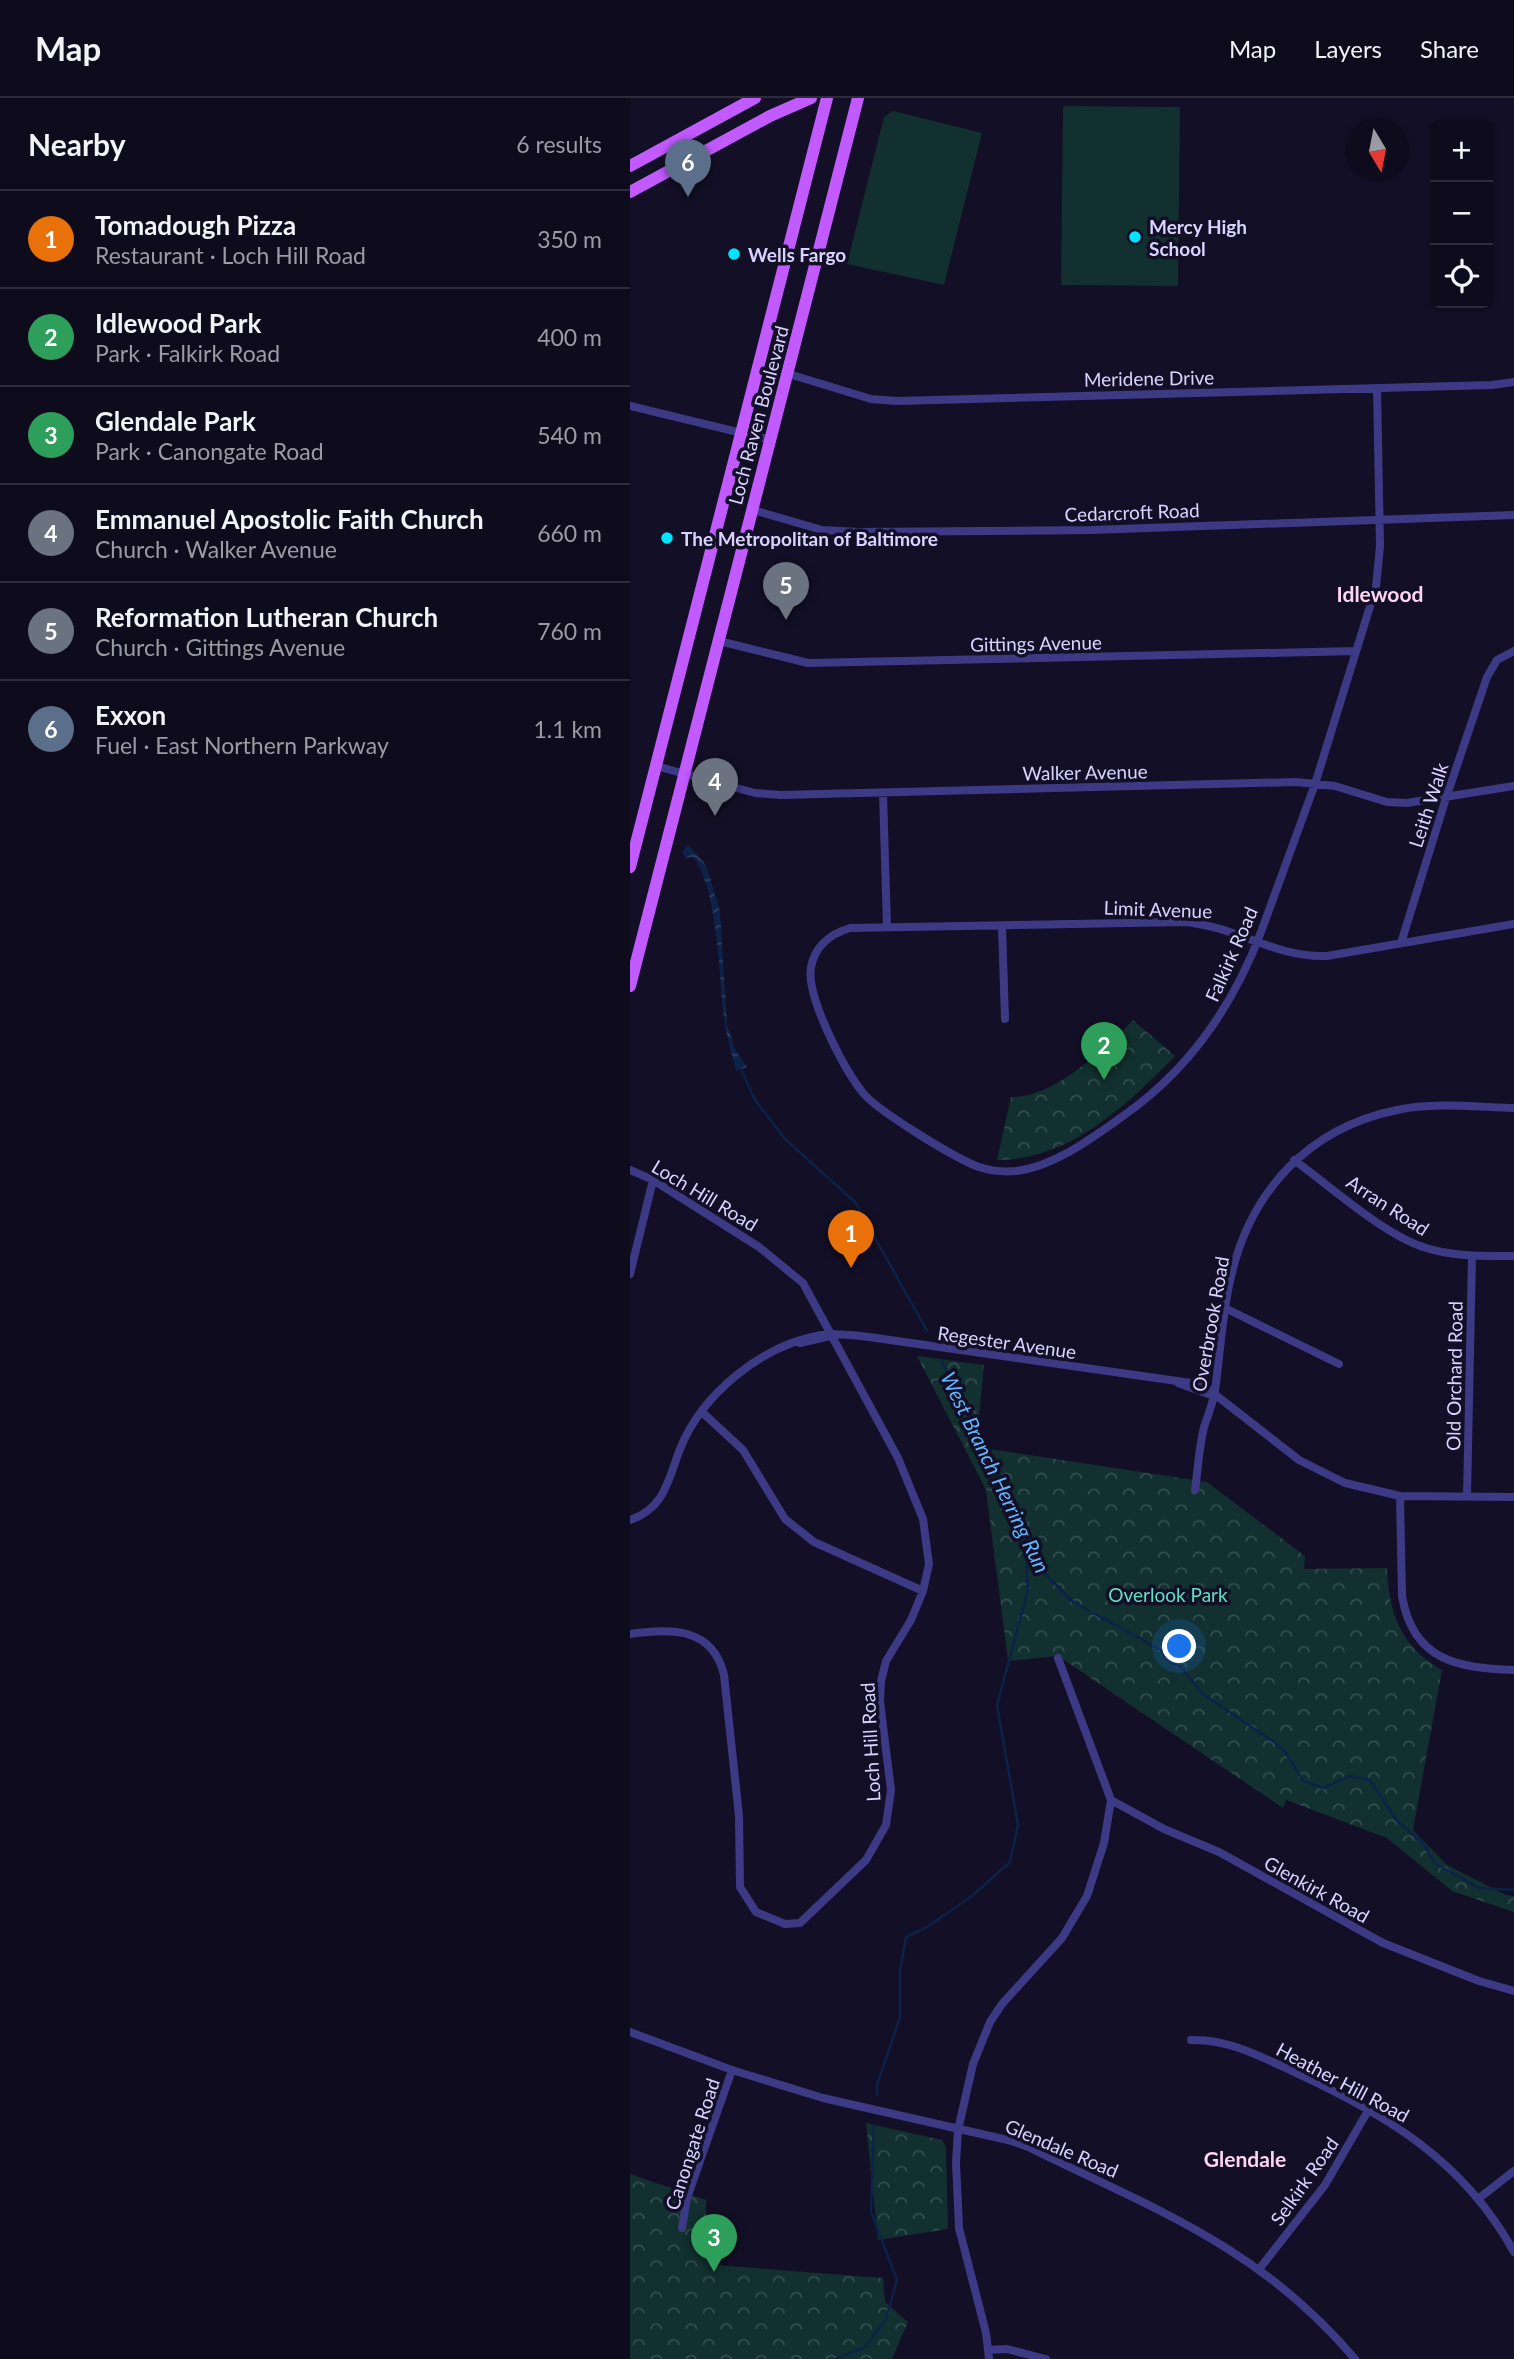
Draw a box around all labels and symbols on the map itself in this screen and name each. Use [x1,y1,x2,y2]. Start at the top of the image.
north arrow [1346,119,1409,182]
pin: 6 [665,139,711,197]
place label: Mercy High School [1149,215,1247,260]
marker: Mercy High School [1127,229,1143,245]
place label: Wells Fargo [748,243,846,266]
marker: Wells Fargo [726,246,742,262]
street label: Loch Raven Boulevard [723,323,793,507]
street label: Meridene Drive [1084,365,1214,391]
street label: Cedarcroft Road [1064,498,1200,526]
place label: The Metropolitan of Baltimore [681,527,938,550]
marker: The Metropolitan of Baltimore [659,530,675,546]
pin: 5 [763,562,809,620]
district label: Idlewood [1337,581,1423,606]
street label: Gittings Avenue [970,630,1102,656]
pin: 4 [692,758,738,816]
street label: Walker Avenue [1022,759,1148,785]
street label: Leith Walk [1403,759,1453,850]
street label: Limit Avenue [1103,896,1213,922]
street label: Falkirk Road [1200,903,1262,1005]
pin: 2 [1081,1022,1127,1080]
street label: Loch Hill Road [648,1154,762,1236]
street label: Arran Road [1343,1170,1433,1240]
pin: 1 [828,1210,874,1268]
street label: Overbrook Road [1187,1255,1233,1393]
street label: Old Orchard Road [1441,1301,1467,1451]
street label: Regester Avenue [936,1321,1078,1363]
water label: West Branch Herring Run [936,1367,1056,1577]
park label: Overlook Park [1108,1583,1228,1606]
your location [1162,1629,1196,1663]
street label: Loch Hill Road [855,1682,885,1802]
street label: Glenkirk Road [1260,1851,1374,1927]
street label: Heather Hill Road [1273,2037,1413,2127]
street label: Canongate Road [660,2075,724,2213]
street label: Glendale Road [1002,2114,1122,2182]
street label: Selkirk Road [1265,2132,1343,2230]
district label: Glendale [1204,2146,1286,2171]
pin: 3 [691,2214,737,2272]

